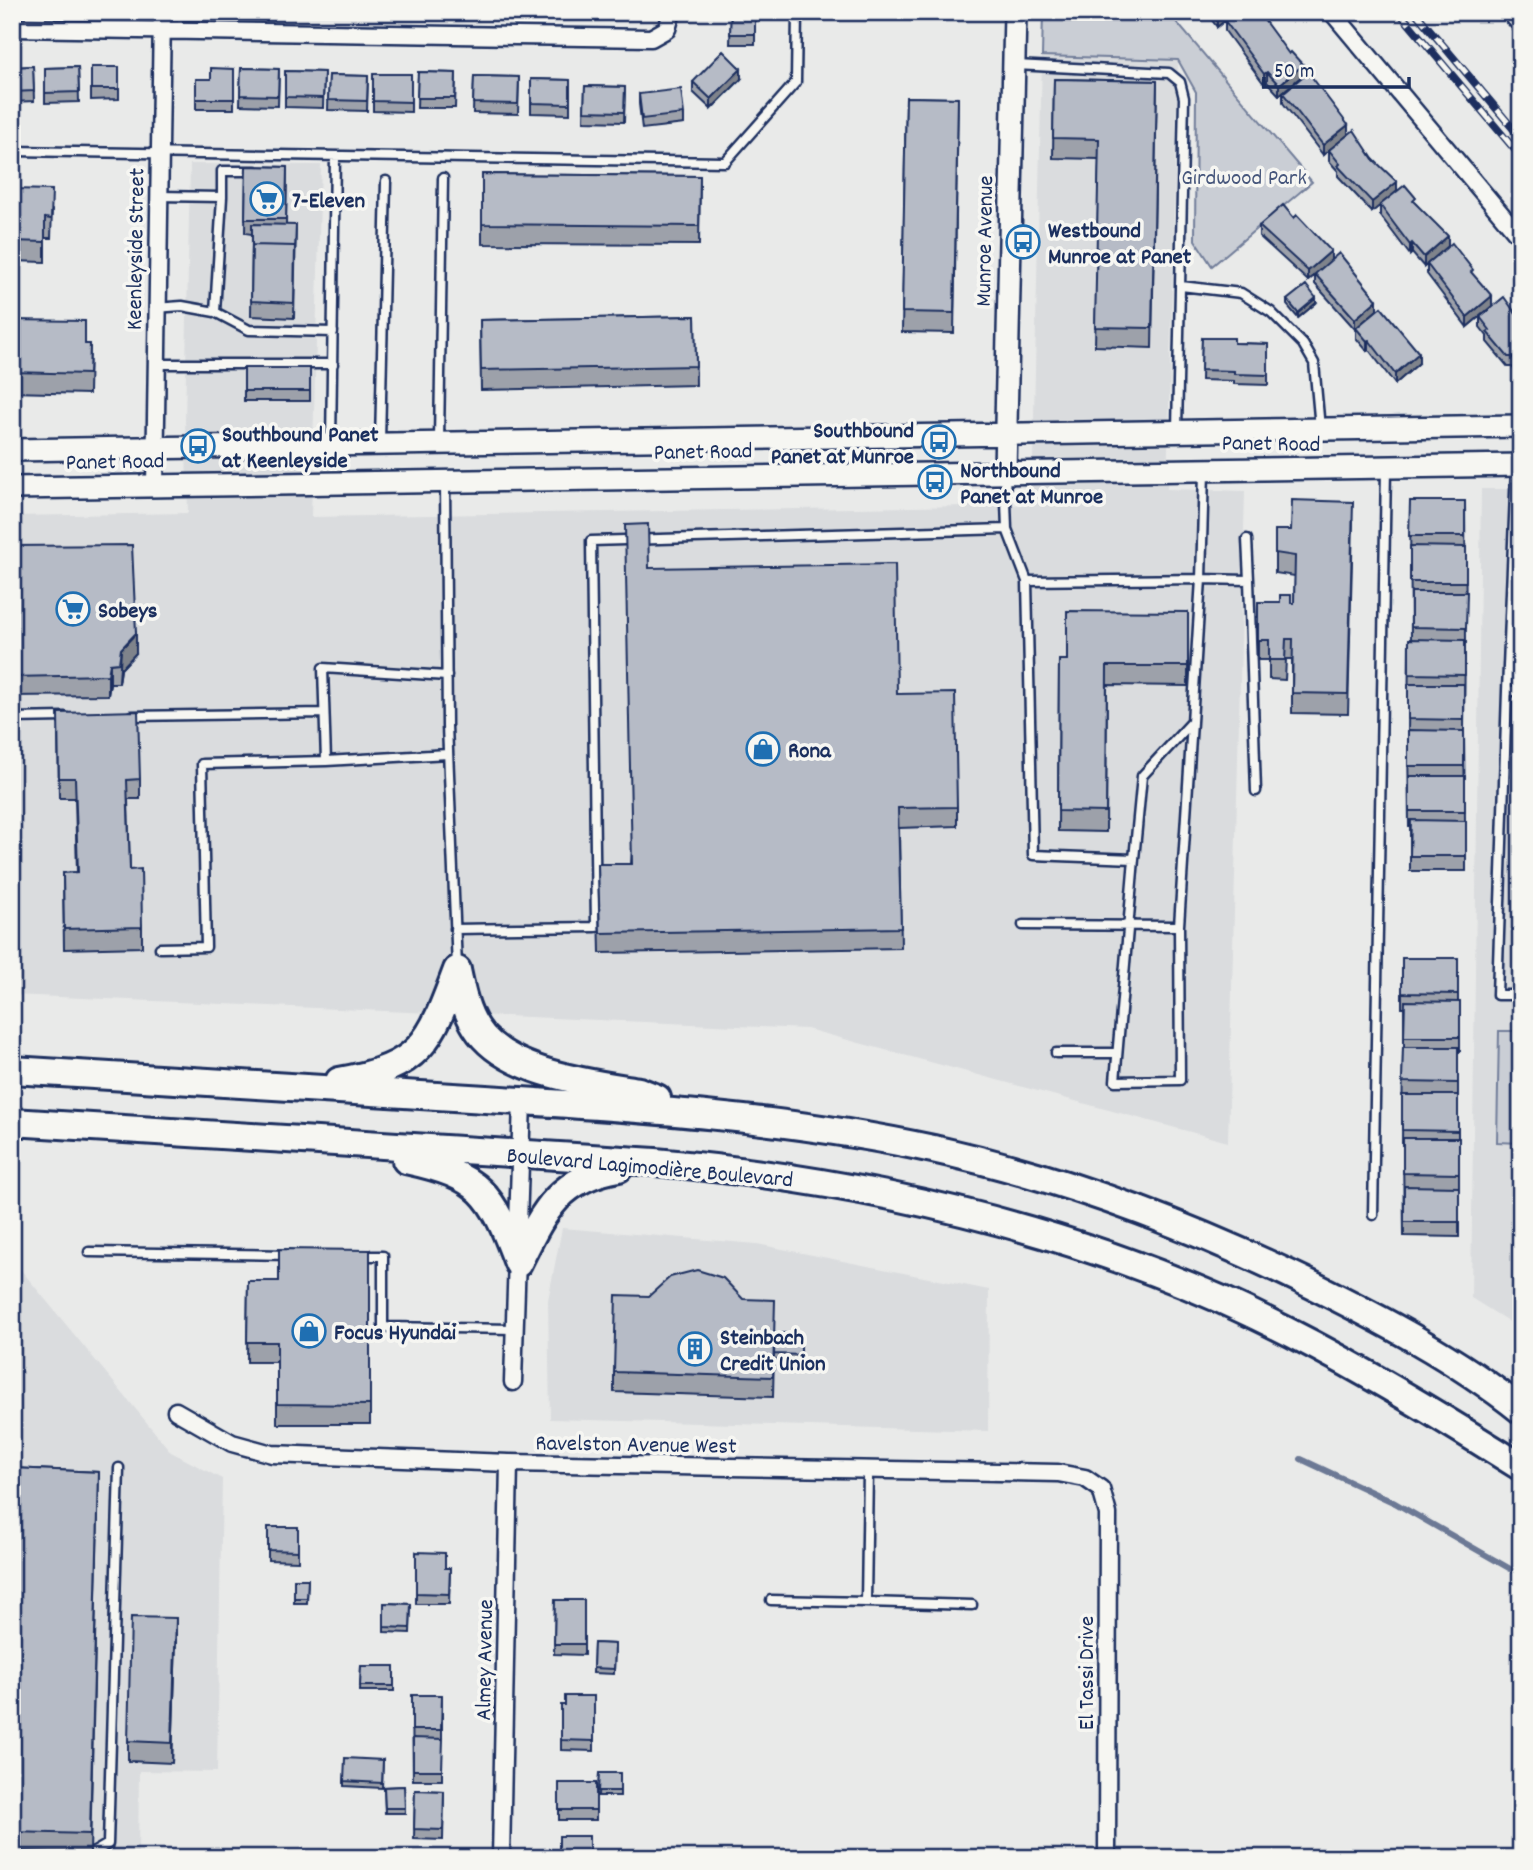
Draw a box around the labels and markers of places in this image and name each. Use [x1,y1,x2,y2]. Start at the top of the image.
supermarket icon: 7-Eleven [248,180,286,218]
place label: 7-Eleven [292,186,365,219]
place label: Westbound Munroe at Panet [1048,216,1192,275]
bus stop icon: Westbound Munroe at Panet [1004,223,1042,261]
place label: Southbound Panet at Munroe [771,416,914,475]
place label: Southbound Panet at Keenleyside [222,420,379,479]
bus stop icon: Southbound Panet at Munroe [920,423,958,461]
bus stop icon: Southbound Panet at Keenleyside [179,427,217,465]
place label: Northbound Panet at Munroe [960,456,1103,515]
bus stop icon: Northbound Panet at Munroe [916,463,954,501]
supermarket icon: Sobeys [54,590,92,628]
place label: Sobeys [98,596,158,629]
shop icon: Rona [744,730,782,768]
place label: Rona [788,736,832,769]
shop icon: Focus Hyundai [290,1312,328,1350]
place label: Focus Hyundai [334,1318,457,1351]
place label: Steinbach Credit Union [720,1323,826,1382]
building icon: Steinbach Credit Union [676,1330,714,1368]

